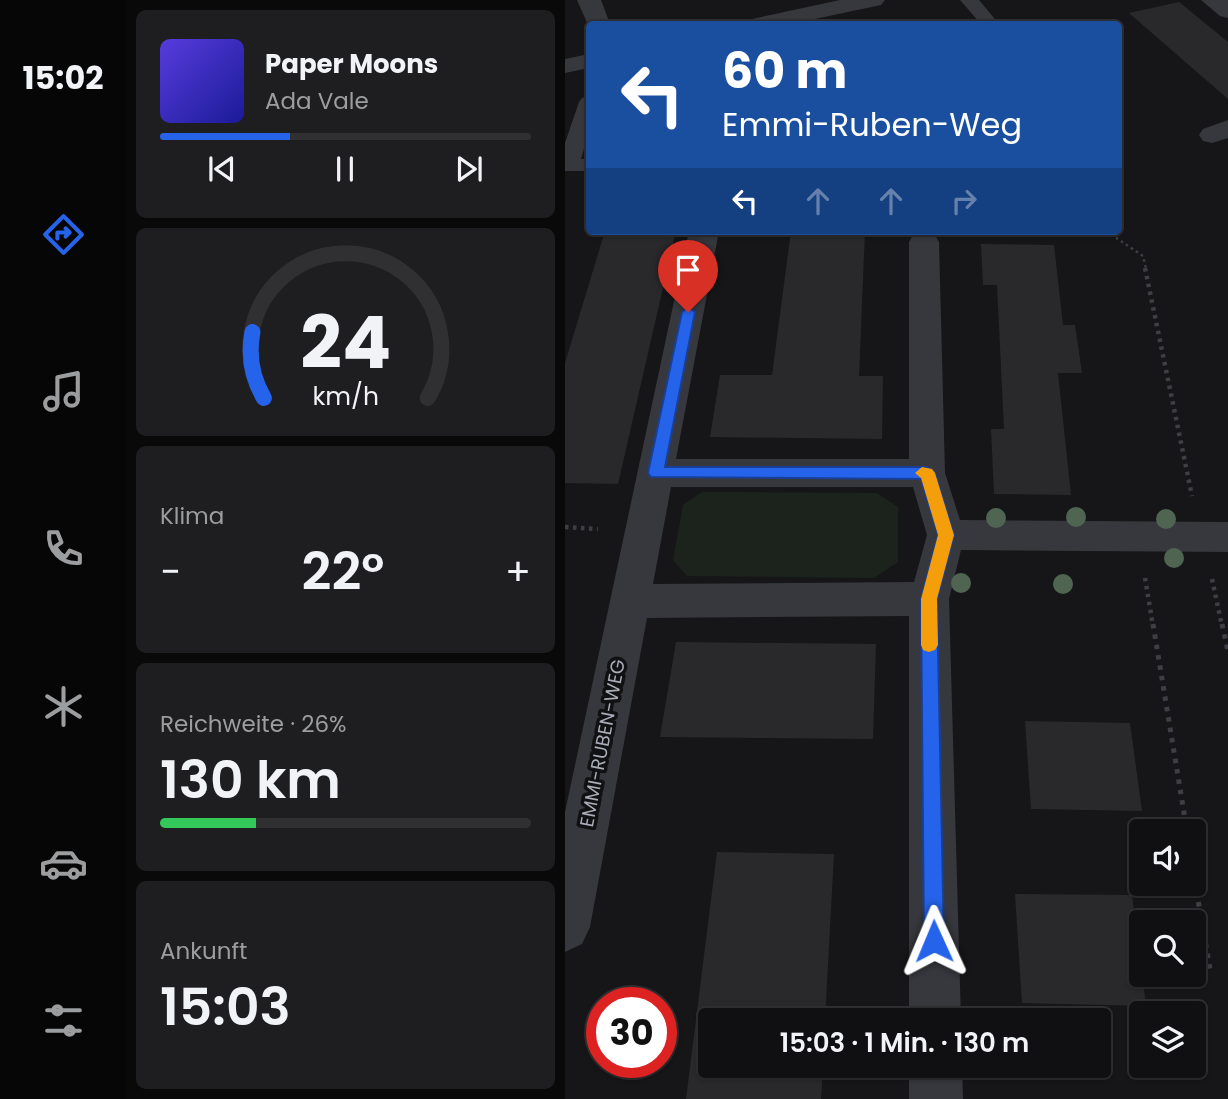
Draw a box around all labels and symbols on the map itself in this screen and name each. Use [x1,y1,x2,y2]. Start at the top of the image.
pin [658,240,718,312]
street label: EMMI-RUBEN-WEG [573,657,632,829]
position arrow [897,904,971,978]
speed limit sign: 30 [586,987,677,1078]

